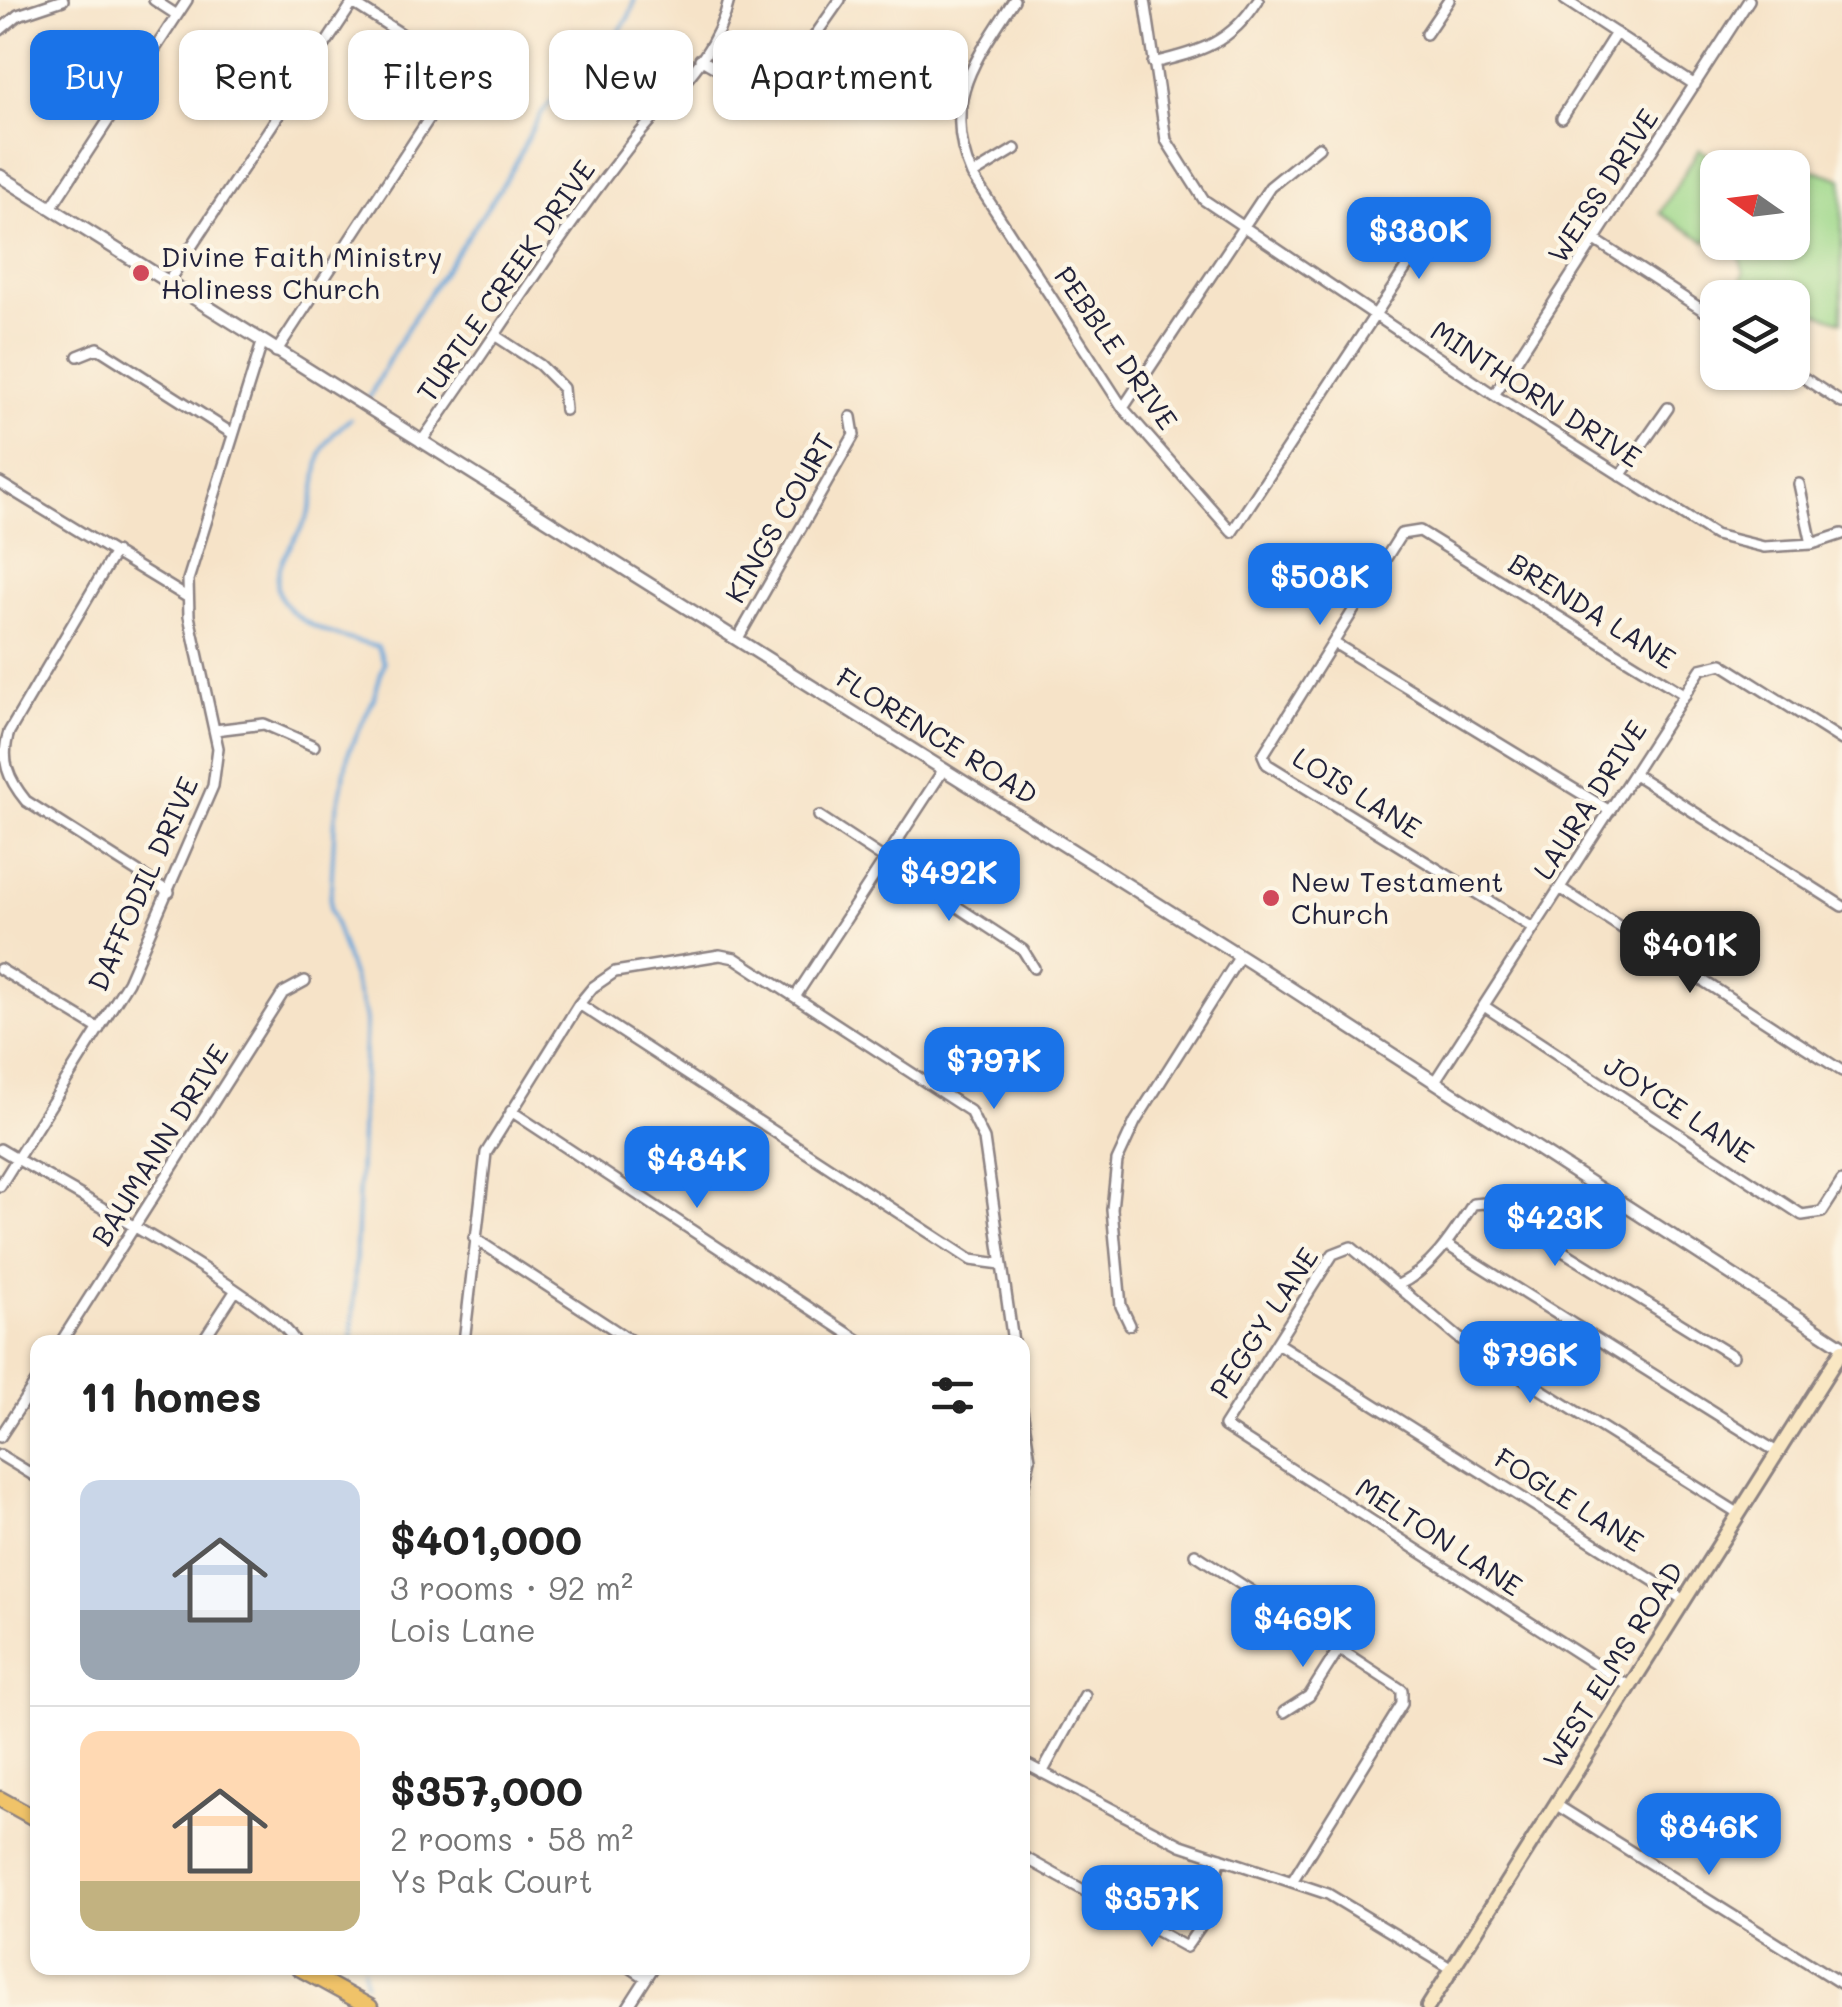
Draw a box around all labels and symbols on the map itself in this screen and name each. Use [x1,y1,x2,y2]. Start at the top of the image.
street label: WEISS DRIVE [1539,101,1665,269]
north arrow [1700,150,1810,260]
street label: TURTLE CREEK DRIVE [408,153,602,408]
pin: $380K [1349,197,1489,282]
place label: Divine Faith Ministry Holiness Church [161,238,442,306]
street label: PEBBLE DRIVE [1047,259,1186,436]
marker: Divine Faith Ministry Holiness Church [130,262,152,284]
street label: MINTHORN DRIVE [1424,312,1649,475]
street label: KINGS COURT [716,426,842,609]
pin: $508K [1250,543,1390,628]
street label: BRENDA LANE [1502,544,1683,676]
street label: FLORENCE ROAD [830,659,1045,812]
street label: LAURA DRIVE [1524,713,1654,886]
street label: LOIS LANE [1287,739,1428,846]
street label: DAFFODIL DRIVE [79,771,205,996]
pin: $492K [879,839,1019,924]
place label: New Testament Church [1291,863,1503,931]
marker: New Testament Church [1260,887,1282,909]
pin: $401K [1620,911,1760,996]
pin: $797K [924,1027,1064,1112]
street label: BAUMANN DRIVE [83,1037,236,1252]
street label: JOYCE LANE [1598,1046,1761,1170]
pin: $484K [627,1126,767,1211]
pin: $423K [1485,1184,1625,1269]
street label: PEGGY LANE [1201,1240,1325,1405]
pin: $796K [1460,1321,1600,1406]
street label: FOGLE LANE [1488,1439,1651,1559]
street label: MELTON LANE [1350,1469,1530,1603]
street label: WEST ELMS ROAD [1534,1554,1690,1775]
pin: $469K [1233,1585,1373,1670]
pin: $846K [1639,1793,1779,1878]
pin: $357K [1082,1865,1222,1950]

